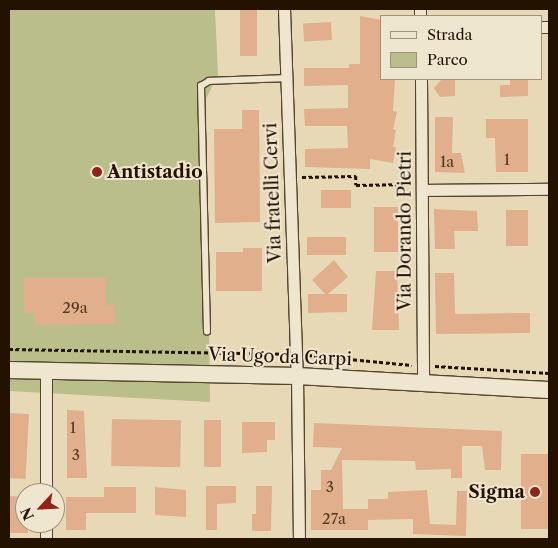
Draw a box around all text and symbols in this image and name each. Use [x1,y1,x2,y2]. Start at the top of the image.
legend [380,15,543,80]
text: Strada [427,25,473,44]
text: Parco [427,50,468,69]
street label: Via fratelli Cervi [260,122,286,264]
street label: Via Dorando Pietri [394,151,416,311]
house number: 1 [504,151,510,169]
house number: 1a [440,153,454,171]
place label: Antistadio [107,161,203,183]
marker: Antistadio [91,166,103,178]
house number: 29a [62,299,88,317]
street label: Via Ugo da Carpi [208,344,352,370]
house number: 1 [70,419,76,437]
house number: 3 [72,446,80,464]
house number: 3 [326,478,334,496]
place label: Sigma [468,481,525,503]
north arrow [15,483,65,533]
marker: Sigma [529,486,541,498]
text: N [17,505,38,523]
house number: 27a [322,510,346,528]

